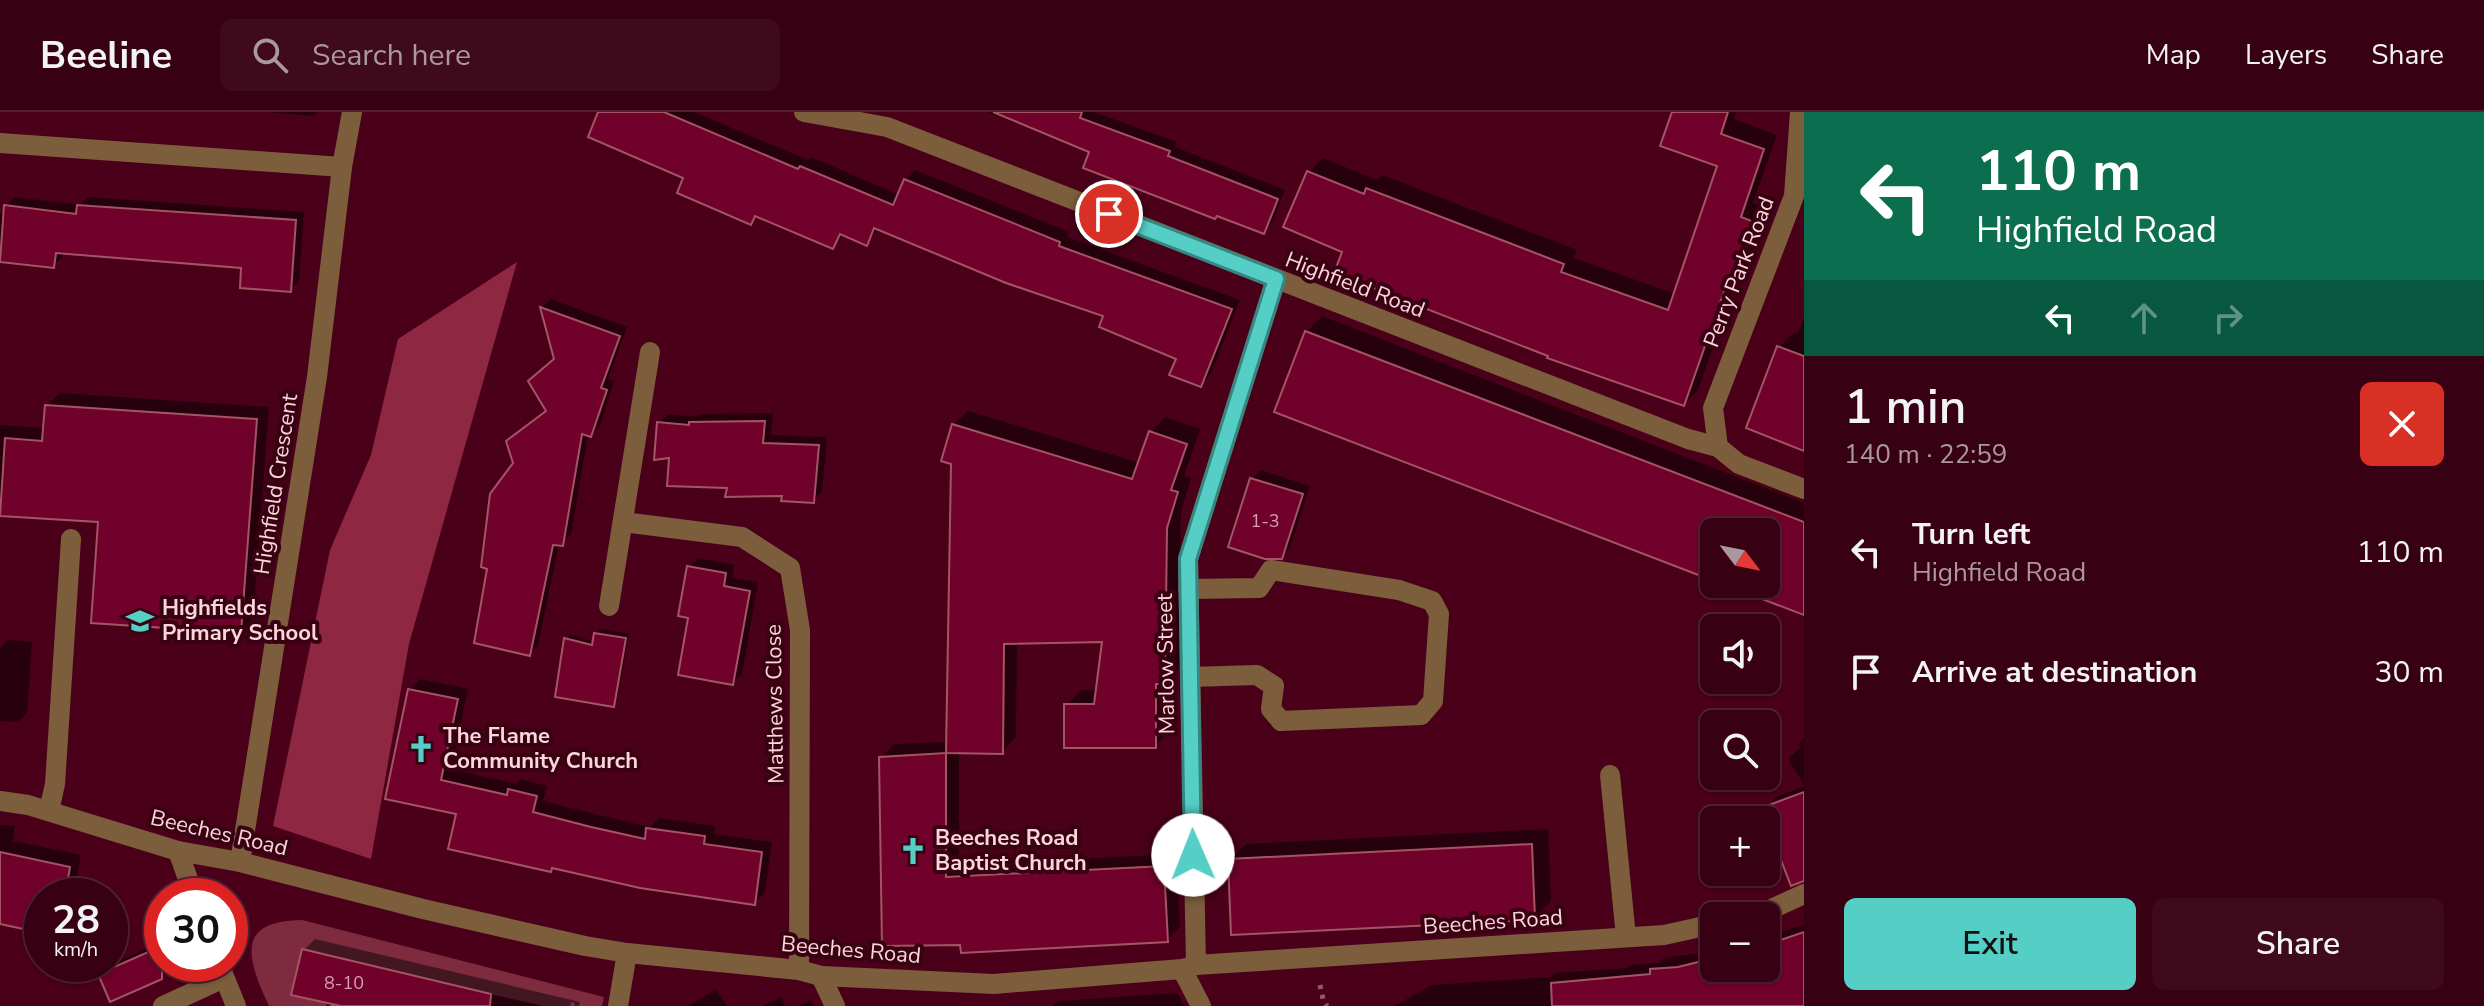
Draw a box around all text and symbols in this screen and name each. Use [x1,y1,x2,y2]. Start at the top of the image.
search box [220,19,780,91]
text: Beeline [40,30,172,81]
icon: search [248,33,292,77]
text: Search here [312,35,471,76]
text: Map [2146,36,2201,74]
text: Layers [2245,36,2327,74]
text: Share [2371,36,2444,74]
text: 110 m [1976,133,2141,210]
icon: left [1844,144,1948,248]
pin [1075,180,1143,248]
icon: arrive [1087,192,1131,236]
street label: Perry Park Road [1696,192,1782,352]
text: Highfield Road [1976,206,2217,255]
street label: Highfield Road [1281,245,1429,325]
icon: left [2038,296,2082,340]
icon: ahead [2122,296,2166,340]
icon: right [2206,296,2250,340]
text: 1 min [1844,374,1966,440]
button: close [2360,382,2444,466]
street label: Highfield Crescent [247,391,305,577]
text: 140 m · 22:59 [1844,437,2007,472]
house number: 1-3 [1250,509,1280,533]
text: Turn left [1912,514,2030,555]
north arrow [1700,518,1780,598]
map controls [1700,518,1780,982]
icon: left [1844,530,1888,574]
text: 110 m [2357,532,2444,573]
text: Highfield Road [1912,555,2086,590]
place label: Highfields Primary School [162,593,318,648]
street label: Marlow Street [1150,593,1182,735]
school or university icon: Highfields Primary School [125,606,155,636]
button: sound [1700,614,1780,694]
street label: Matthews Close [759,624,791,784]
icon: arrive [1844,650,1888,694]
text: Arrive at destination [1912,652,2197,693]
text: 30 m [2375,652,2444,693]
button: search [1700,710,1780,790]
place label: The Flame Community Church [443,721,638,776]
church icon: The Flame Community Church [406,734,436,764]
street label: Beeches Road [147,803,291,863]
button: + [1700,806,1780,886]
position arrow [1151,813,1235,897]
place label: Beeches Road Baptist Church [935,823,1087,878]
church icon: Beeches Road Baptist Church [898,836,928,866]
speed limit sign: 30 [144,878,248,982]
text: 28 [52,893,100,947]
button: Exit [1844,898,2136,990]
button: Share [2152,898,2444,990]
street label: Beeches Road [1422,902,1564,942]
button: − [1700,902,1780,982]
street label: Beeches Road [780,929,922,971]
text: km/h [54,936,98,963]
house number: 8-10 [324,971,364,995]

